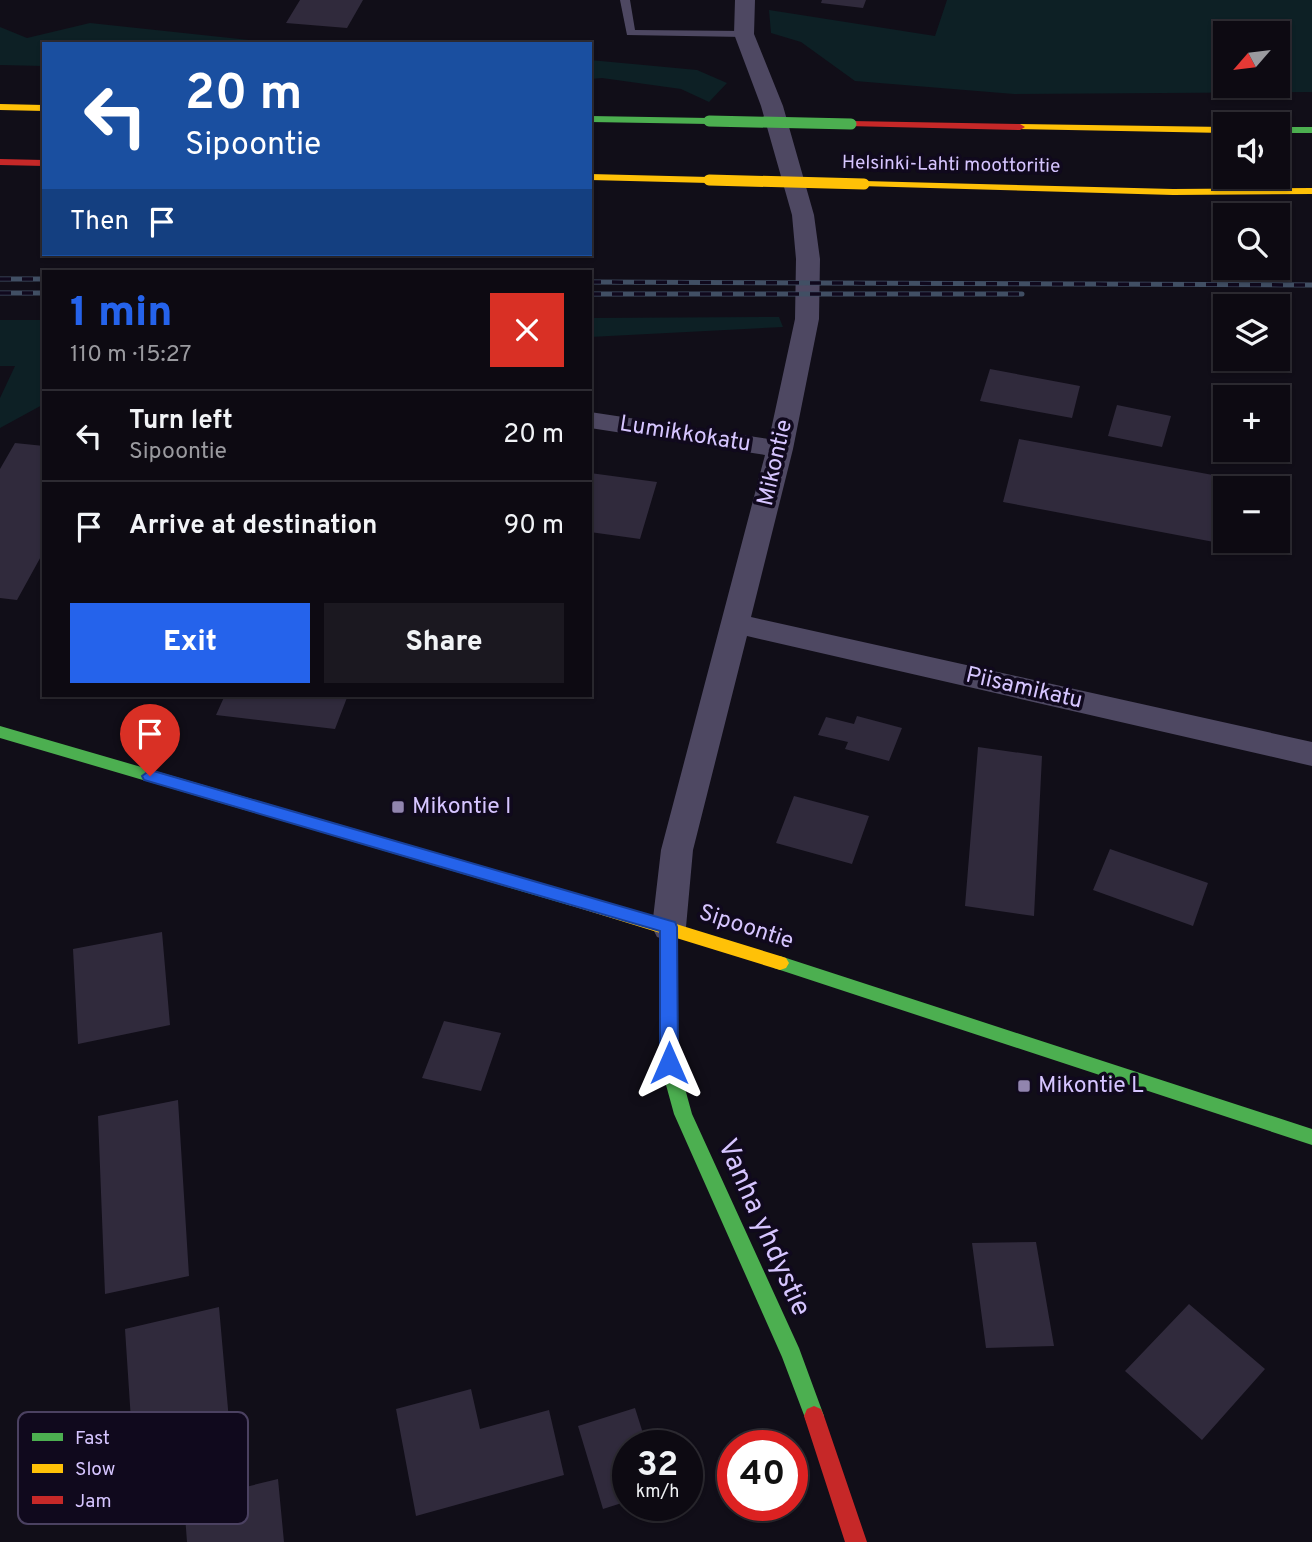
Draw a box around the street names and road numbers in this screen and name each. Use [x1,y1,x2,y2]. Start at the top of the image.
street label: Helsinki-Lahti moottoritie [842,151,1060,179]
street label: Lumikkokatu [617,410,753,460]
street label: Mikontie [752,417,800,509]
street label: Piisamikatu [963,661,1085,717]
street label: Sipoontie [695,899,797,957]
street label: Vanha yhdystie [708,1134,818,1322]

